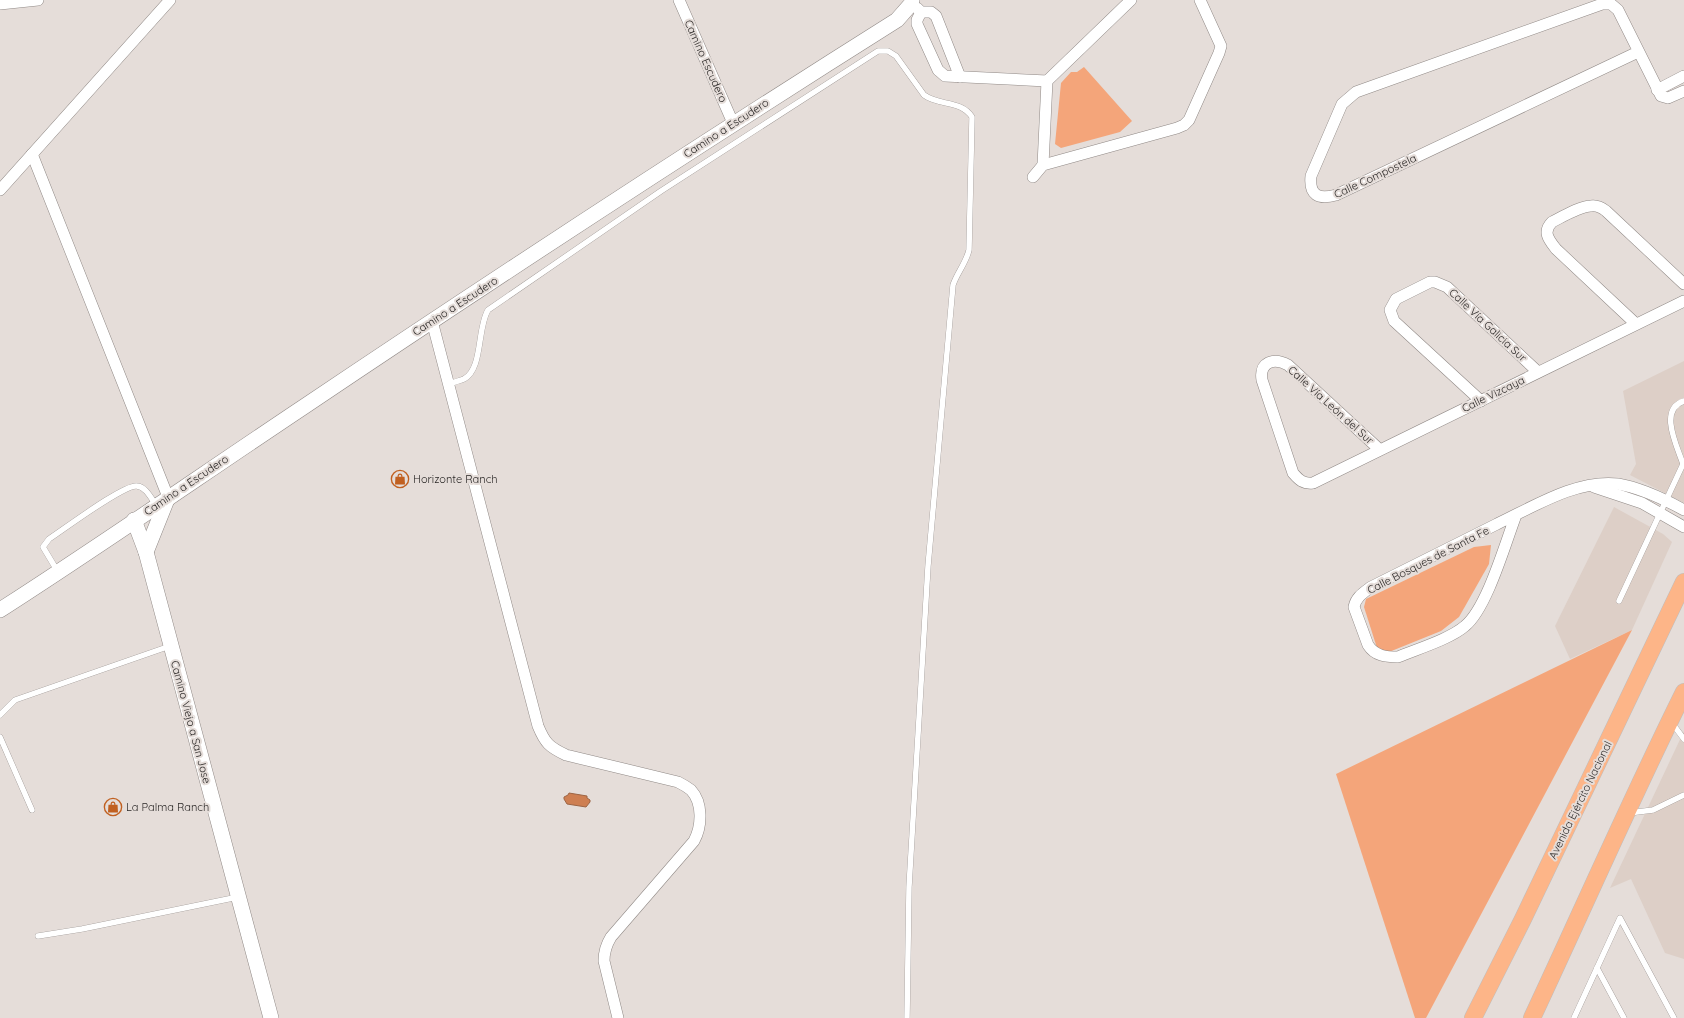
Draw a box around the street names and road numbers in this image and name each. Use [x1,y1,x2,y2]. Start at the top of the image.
street label: Camino Escudero [681,17,731,105]
street label: Camino a Escudero [681,95,772,161]
street label: Calle Compostela [1332,151,1418,201]
street label: Camino a Escudero [410,273,501,339]
street label: Calle Vía Galicia Sur [1446,285,1530,365]
street label: Calle Vía León del Sur [1285,363,1377,448]
street label: Calle Vizcaya [1459,373,1527,415]
street label: Camino a Escudero [141,451,231,518]
street label: Calle Bosques de Santa Fe [1365,523,1491,597]
street label: Camino Viejo a San Jose [168,659,214,785]
street label: Avenida Ejército Nacional [1545,739,1615,861]

